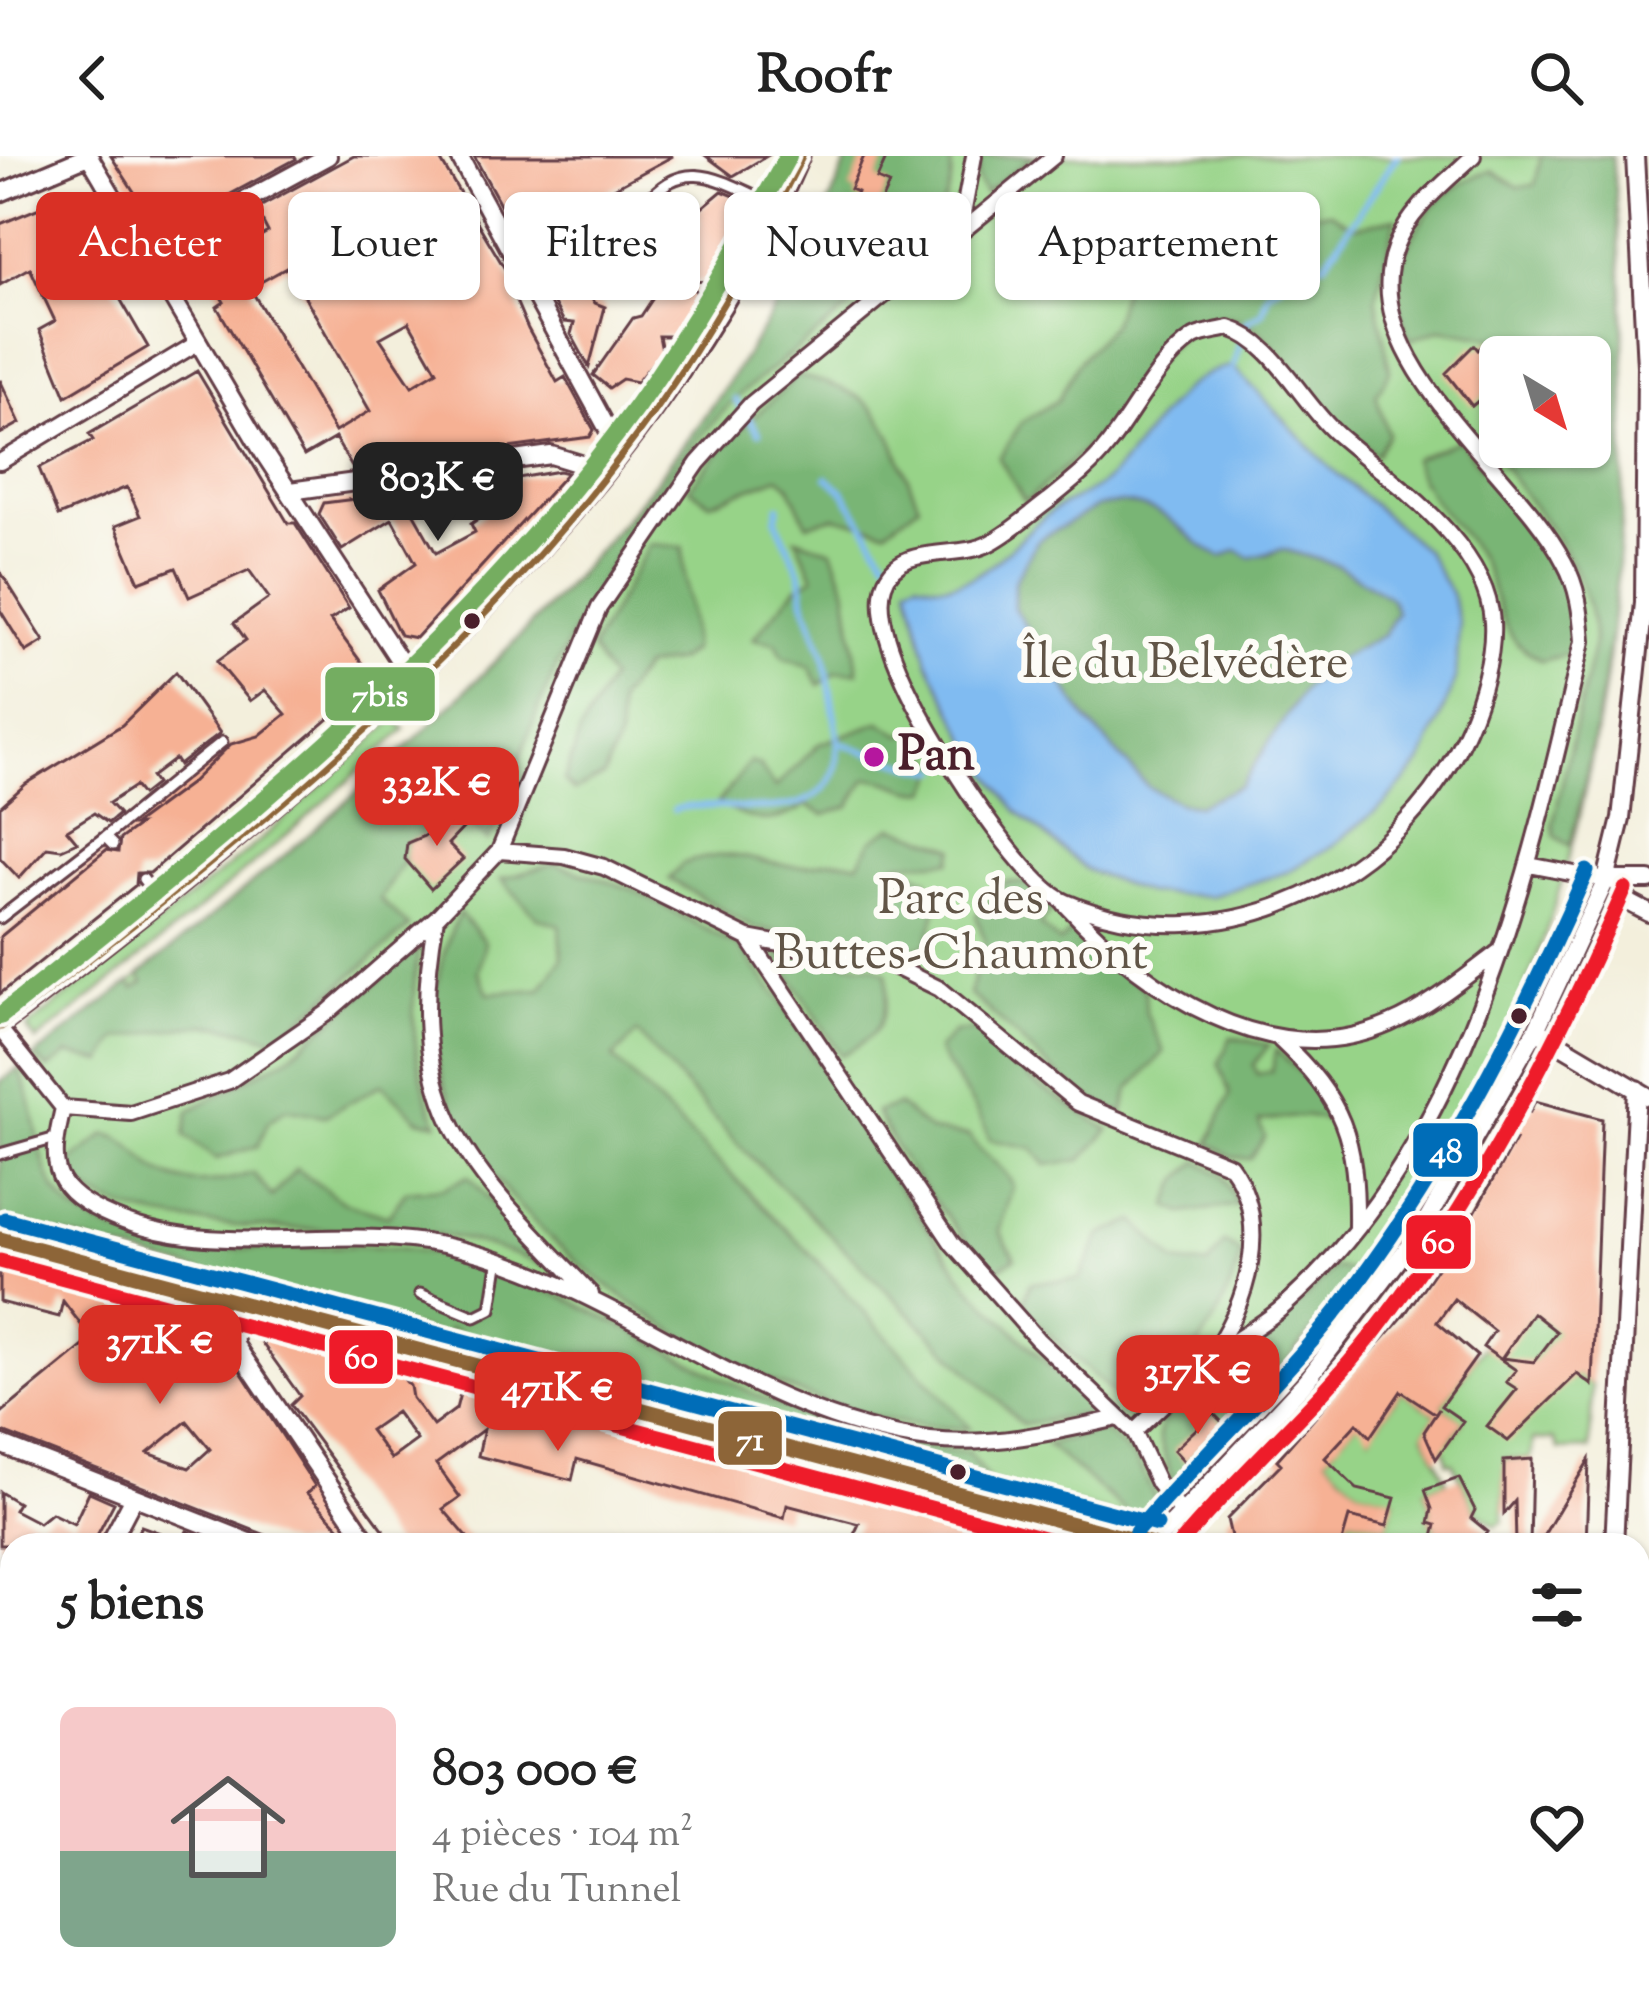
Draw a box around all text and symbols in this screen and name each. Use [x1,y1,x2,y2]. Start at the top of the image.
text: Roofr [757,39,892,117]
icon: back [60,45,126,111]
icon: search [1523,45,1589,111]
chip: Acheter [36,192,264,300]
chip: Louer [288,192,480,300]
chip: Filtres [504,192,700,300]
chip: Nouveau [724,192,971,300]
chip: Appartement [995,192,1320,300]
north arrow [1479,336,1611,468]
map controls [1479,336,1611,468]
pin: 803K € [340,442,536,544]
text: 803K € [380,453,496,509]
unlabelled marker [461,610,483,632]
park label: Île du Belvédère [1022,631,1348,700]
line badge: 7bis [323,665,437,723]
text: 7bis [352,674,408,722]
place label: Pan [898,723,976,792]
marker: Pan [861,744,887,770]
pin: 332K € [339,747,535,849]
text: 332K € [382,758,492,814]
park label: Parc des Buttes-Chaumont [774,867,1148,991]
unlabelled marker [1508,1005,1530,1027]
line badge: 48 [1411,1121,1480,1179]
text: 48 [1428,1130,1463,1178]
line badge: 60 [1404,1213,1473,1271]
text: 60 [1421,1221,1455,1269]
pin: 371K € [62,1305,258,1407]
text: 371K € [105,1316,215,1372]
line badge: 60 [327,1328,395,1386]
pin: 317K € [1100,1335,1296,1437]
text: 60 [344,1336,378,1384]
text: 317K € [1143,1346,1253,1402]
pin: 471K € [460,1352,656,1454]
text: 471K € [502,1363,614,1419]
line badge: 71 [716,1409,784,1467]
text: 71 [736,1418,765,1466]
unlabelled marker [947,1461,969,1483]
text: 5 biens [60,1569,204,1642]
icon: filters [1524,1572,1590,1638]
text: 803 000 € [432,1735,639,1808]
icon: home [156,1755,300,1899]
icon: heart [1524,1794,1590,1860]
text: 4 pièces · 104 m² [432,1808,693,1864]
text: Rue du Tunnel [432,1864,681,1920]

